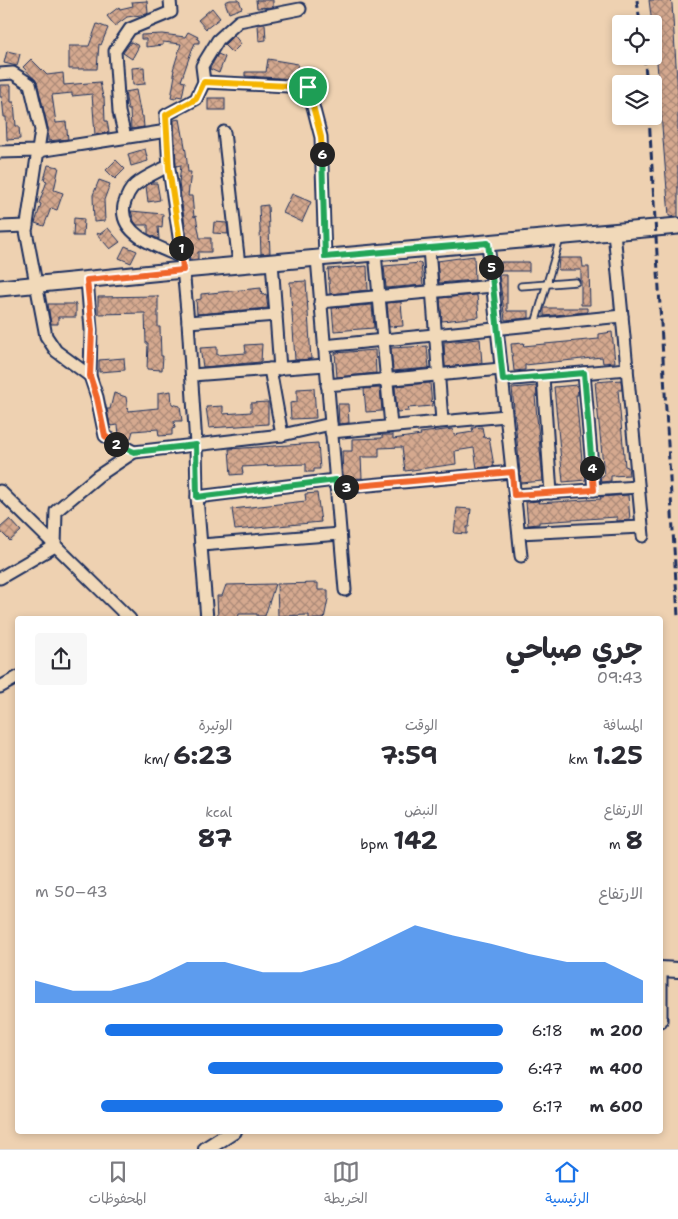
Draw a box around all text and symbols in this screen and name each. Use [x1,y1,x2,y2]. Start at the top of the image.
map controls [612,15,662,125]
button: locate [612,15,662,65]
pin [287,66,329,108]
icon: arrive [294,73,322,101]
button: layers [612,75,662,125]
pin: 6 [310,142,334,166]
text: 6 [318,145,327,163]
pin: 1 [168,236,194,260]
text: 1 [178,239,185,257]
pin: 5 [478,254,504,280]
text: 5 [487,258,496,276]
pin: 2 [104,432,128,456]
text: 2 [112,435,121,453]
pin: 4 [580,456,604,480]
text: 4 [588,459,597,477]
pin: 3 [334,474,358,500]
text: 3 [342,478,351,496]
text: جري صباحي [506,629,643,667]
button: share [35,633,87,685]
text: 09:43 [597,667,643,688]
text: الوتيرة [199,716,232,734]
text: الوقت [405,716,438,734]
text: المسافة [603,716,643,734]
text: 6:23 [173,738,232,772]
text: 7:59 [380,738,438,772]
text: 1.25 [593,738,643,772]
text: /km [144,750,173,768]
text: km [568,750,593,768]
text: النبض [404,801,438,819]
text: الارتفاع [604,801,643,819]
text: kcal [205,803,232,821]
text: 87 [198,821,232,855]
text: 142 [393,823,438,857]
text: 8 [625,823,643,857]
text: bpm [360,835,393,853]
text: m [609,835,625,853]
text: 43–50 m [35,881,108,902]
text: الارتفاع [598,883,643,904]
text: 6:18 [531,1020,563,1041]
text: 200 m [590,1020,643,1041]
text: 6:47 [528,1058,563,1079]
text: 400 m [589,1058,643,1079]
text: 6:17 [532,1096,563,1117]
text: 600 m [589,1096,643,1117]
tab: المحفوظات [89,1158,146,1211]
tab: الخريطة [324,1158,368,1211]
tab: الرئيسية [545,1158,589,1211]

